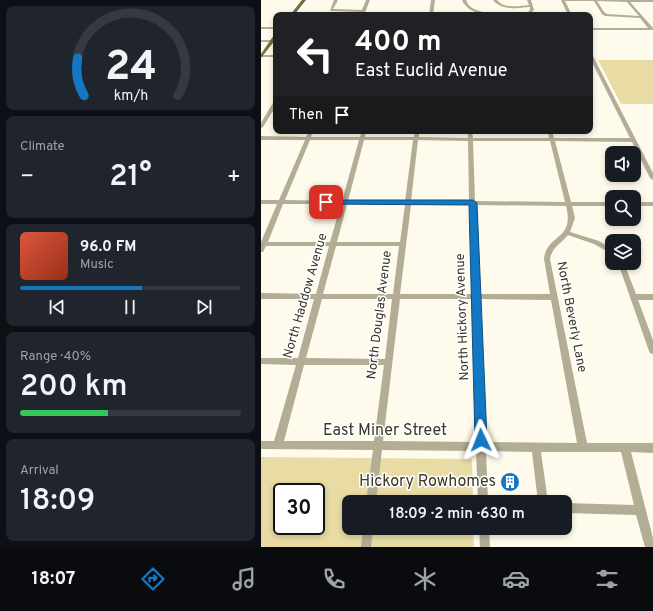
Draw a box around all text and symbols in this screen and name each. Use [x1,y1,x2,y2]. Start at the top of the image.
text: 400 m [355,25,441,61]
icon: left [289,28,341,80]
text: 24 [104,42,157,95]
text: East Euclid Avenue [355,60,507,83]
text: km/h [113,87,148,105]
icon: arrive [331,104,353,126]
text: Then [289,106,323,125]
text: Climate [20,139,65,155]
map controls [605,146,641,270]
button: sound [605,146,641,182]
text: 21° [109,159,152,196]
text: − [20,164,34,191]
text: + [227,164,241,191]
pin [309,185,343,219]
button: search [605,190,641,226]
icon: arrive [315,191,337,213]
street label: North Haddow Avenue [280,232,332,360]
button: layers [605,234,641,270]
text: 96.0 FM [80,238,136,257]
street label: North Douglas Avenue [364,250,396,380]
street label: North Hickory Avenue [453,253,473,381]
text: Music [80,257,114,273]
street label: North Beverly Lane [552,260,590,374]
icon: previous [46,296,68,318]
icon: pause [119,296,141,318]
icon: next [193,296,215,318]
text: Range · 40% [20,349,91,365]
text: 200 km [20,369,127,406]
position arrow [460,419,502,461]
street label: East Miner Street [323,421,447,441]
text: Arrival [20,463,59,479]
building icon: Hickory Rowhomes [499,471,521,493]
place label: Hickory Rowhomes [359,472,496,492]
text: 18:09 [20,483,95,520]
speed limit sign: 30 [273,483,325,535]
text: 18:09 · 2 min · 630 m [389,505,525,524]
icon: directions [139,565,167,593]
icon: music [230,565,258,593]
icon: phone [320,565,348,593]
icon: climate [411,565,439,593]
icon: car [502,565,530,593]
icon: filters [593,565,621,593]
text: 18:07 [31,568,76,591]

